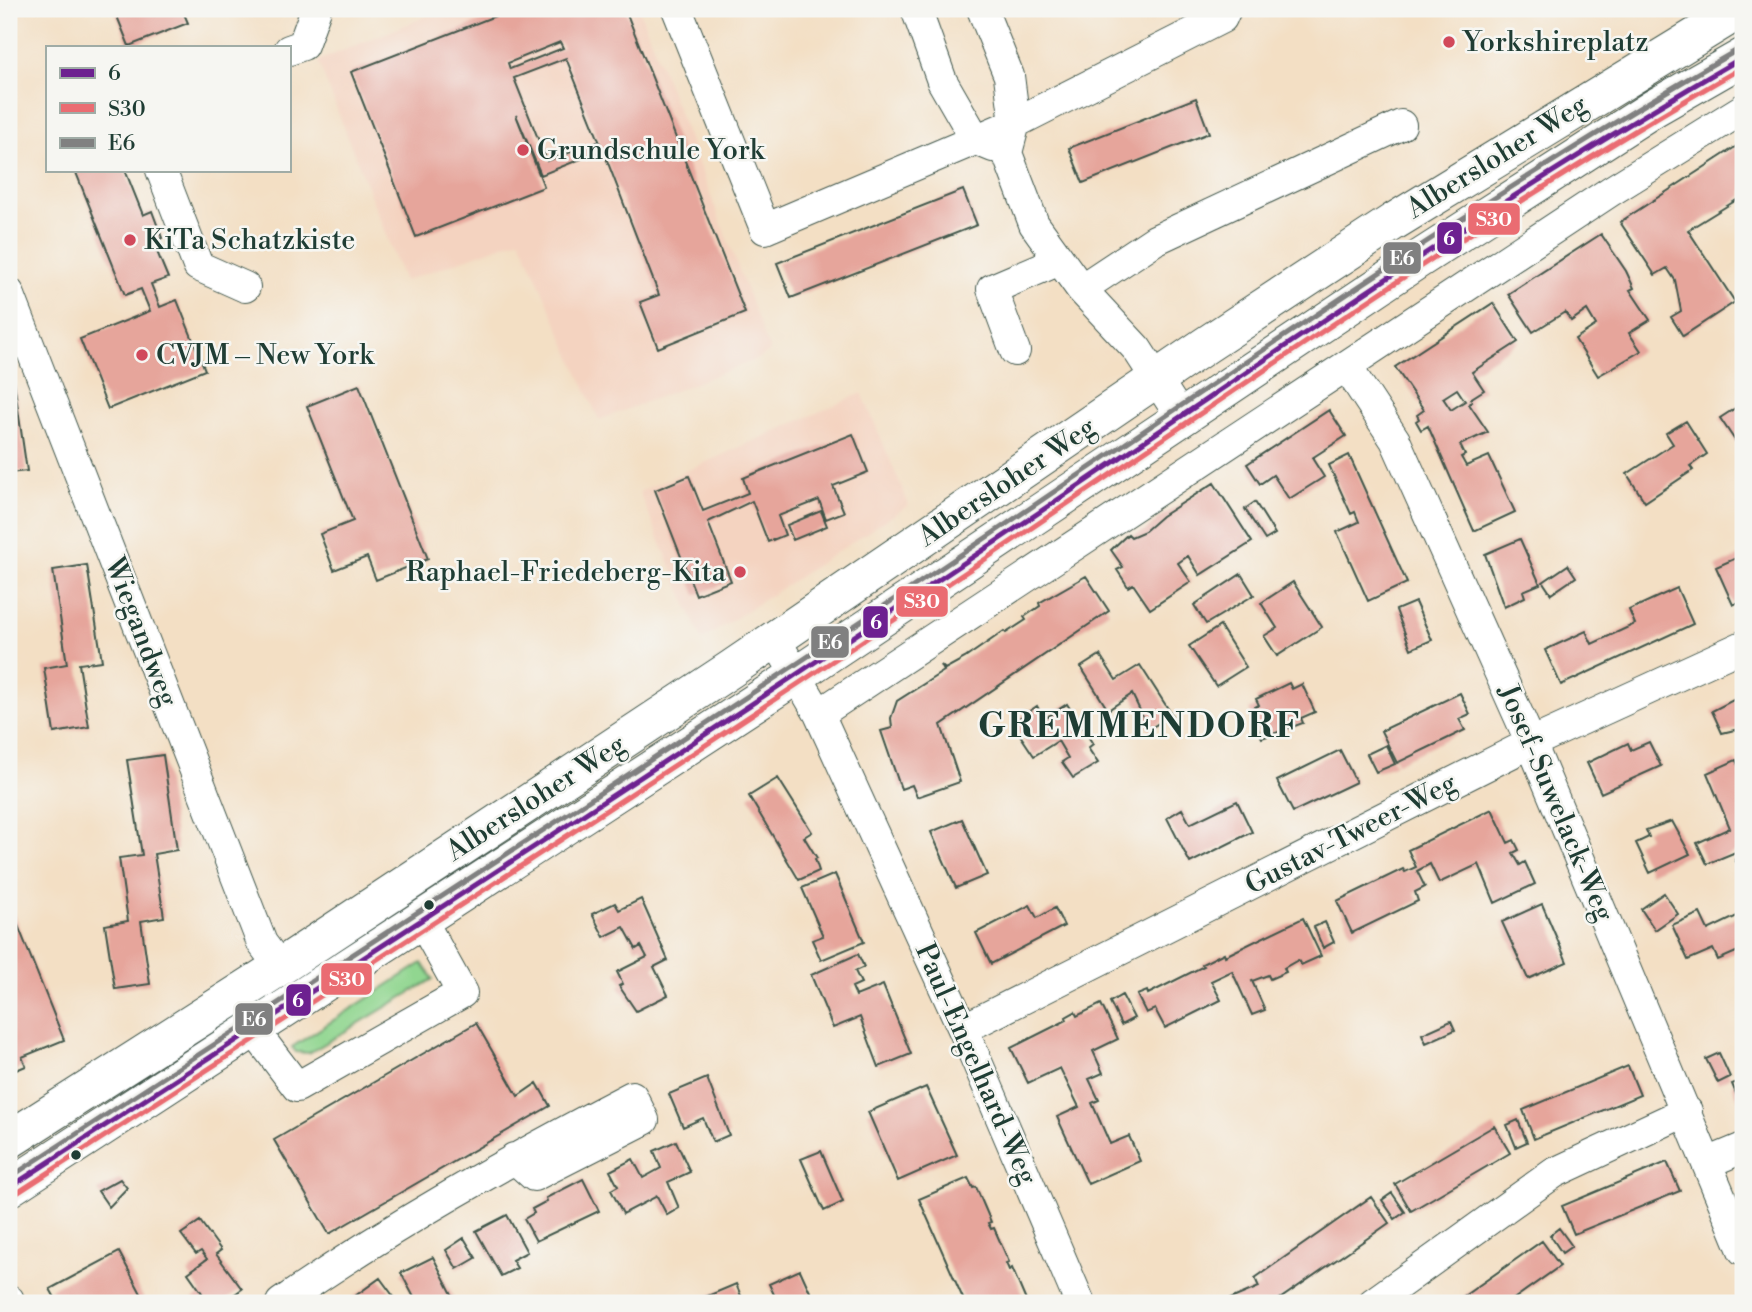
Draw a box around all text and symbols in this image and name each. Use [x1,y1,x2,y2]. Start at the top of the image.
place label: Yorkshireplatz [1461,25,1649,60]
marker: Yorkshireplatz [1441,34,1457,50]
legend [46,46,290,172]
text: 6 [108,61,121,87]
street label: Albersloher Weg [1399,87,1594,227]
text: S30 [108,97,146,123]
text: E6 [108,131,136,157]
place label: Grundschule York [537,133,766,168]
marker: Grundschule York [515,142,531,158]
line badge: S30 [1467,202,1521,236]
text: S30 [1476,208,1512,232]
line badge: 6 [1436,221,1463,255]
place label: KiTa Schatzkiste [144,223,355,258]
text: 6 [1443,227,1455,251]
marker: KiTa Schatzkiste [122,232,138,248]
line badge: E6 [1382,241,1422,275]
text: E6 [1389,247,1415,271]
place label: CVJM – New York [156,338,375,373]
marker: CVJM – New York [134,347,150,363]
street label: Albersloher Weg [911,409,1103,555]
street label: Wiegandweg [96,551,186,712]
place label: Raphael-Friedeberg-Kita [406,555,727,590]
marker: Raphael-Friedeberg-Kita [732,564,748,580]
line badge: S30 [895,585,949,618]
text: S30 [904,590,940,614]
line badge: 6 [862,605,889,639]
text: 6 [870,611,882,635]
line badge: E6 [810,625,850,659]
text: E6 [817,631,843,655]
street label: Josef-Suwelack-Weg [1490,678,1622,927]
district label: GREMMENDORF [978,705,1302,748]
street label: Albersloher Weg [439,727,633,870]
street label: Gustav-Tweer-Weg [1239,765,1463,902]
unlabelled marker [422,898,436,912]
street label: Paul-Engelhard-Weg [907,938,1045,1191]
line badge: S30 [320,962,373,996]
text: S30 [329,968,365,992]
line badge: 6 [285,983,312,1017]
text: 6 [292,989,304,1013]
line badge: E6 [234,1002,274,1036]
text: E6 [241,1008,267,1032]
unlabelled marker [69,1148,83,1162]

